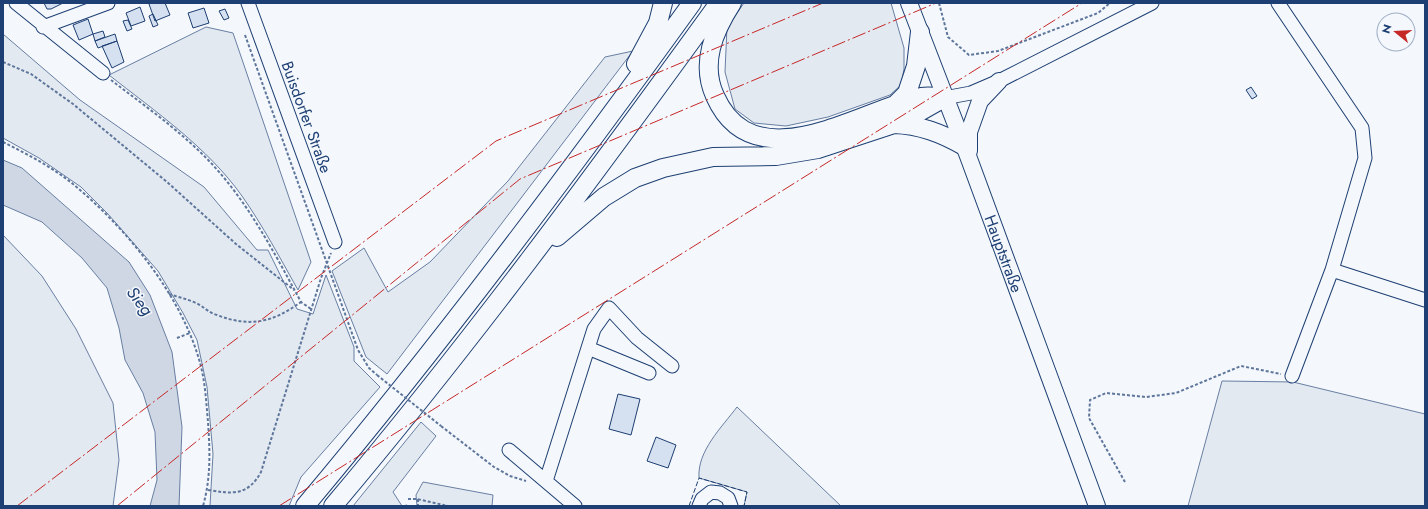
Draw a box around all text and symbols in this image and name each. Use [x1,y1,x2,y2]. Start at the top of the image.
north arrow [1376,12,1416,52]
text: N [1378,22,1395,36]
street label: Buisdorfer Straße [276,58,337,176]
street label: Hauptstraße [979,212,1028,296]
water label: Sieg [121,281,159,321]

